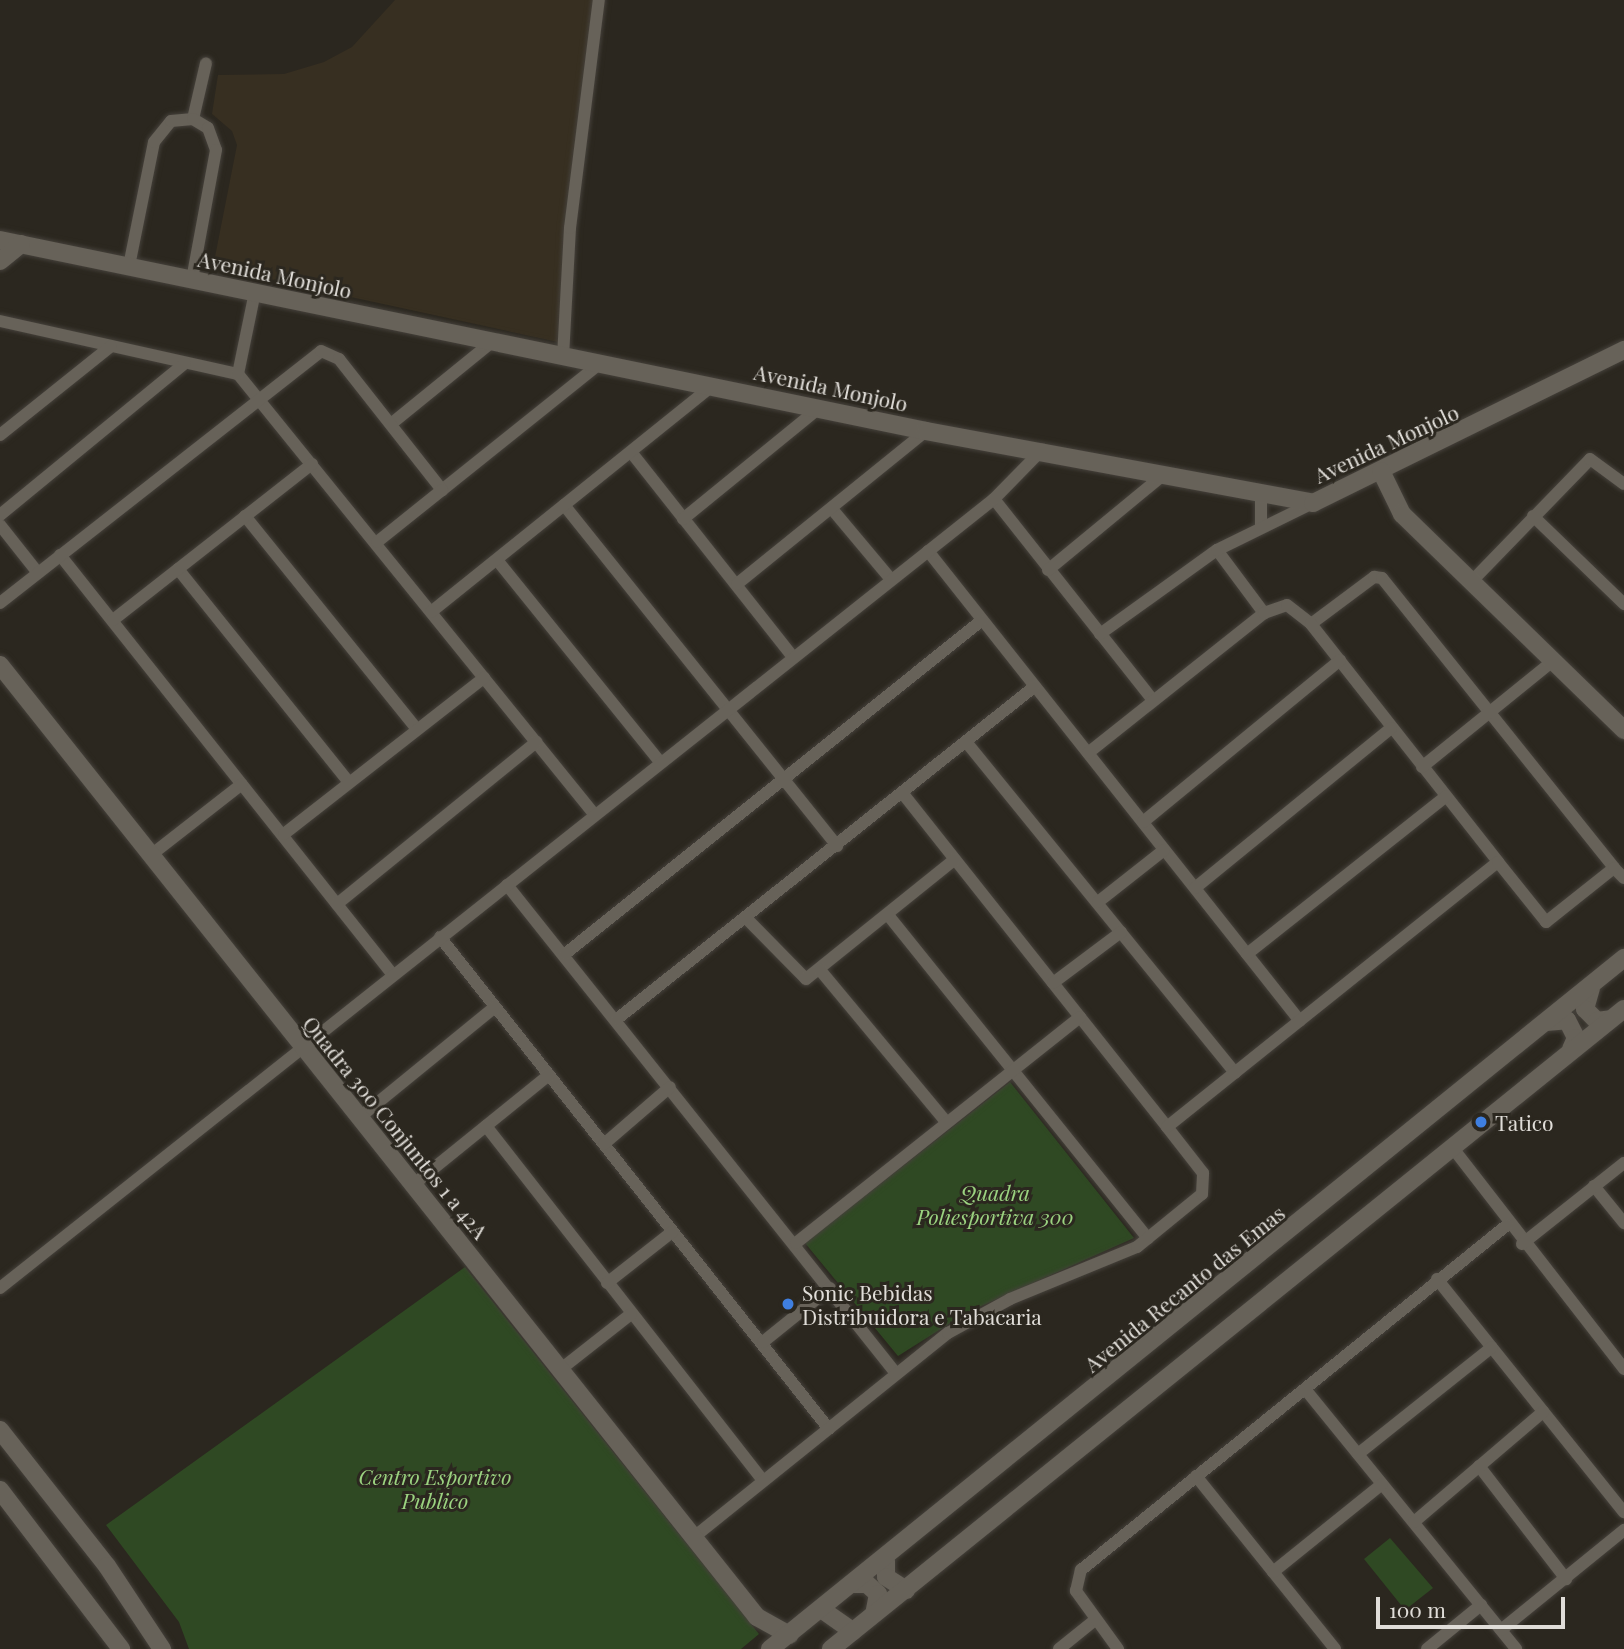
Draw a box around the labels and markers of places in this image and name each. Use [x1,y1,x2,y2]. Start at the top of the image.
place label: Tatico [1495,1109,1554,1135]
marker: Tatico [1473,1114,1489,1130]
place label: Sonic Bebidas Distribuidora e Tabacaria [802,1279,1043,1329]
marker: Sonic Bebidas Distribuidora e Tabacaria [780,1296,796,1312]

